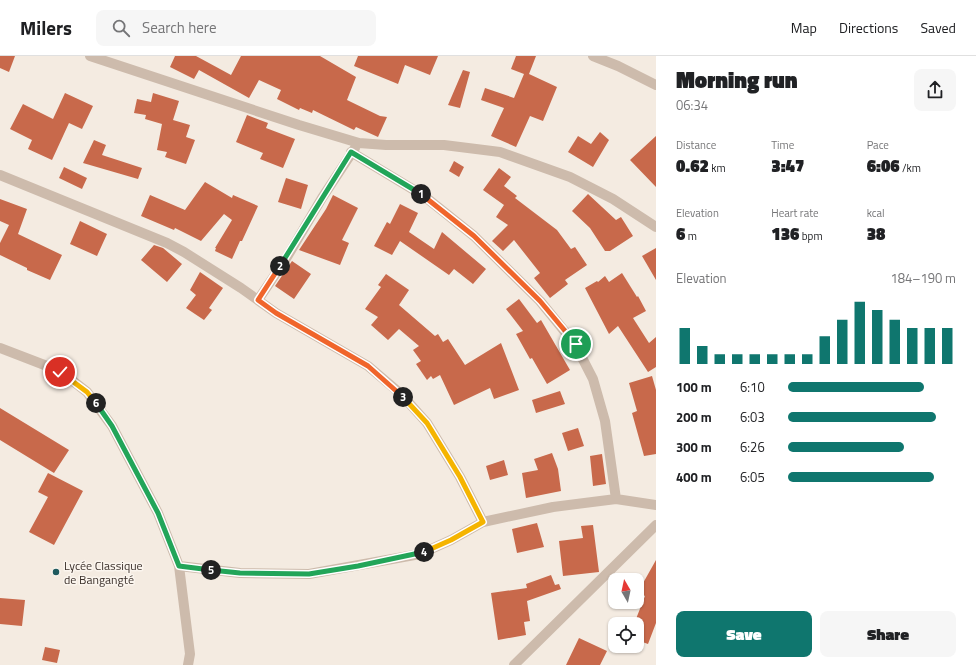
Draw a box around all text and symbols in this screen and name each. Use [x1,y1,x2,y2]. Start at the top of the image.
search box [96,10,376,46]
text: Milers [20,13,72,42]
text: Search here [142,16,216,39]
icon: search [110,17,132,39]
text: Map [791,17,817,38]
text: Directions [839,17,898,38]
text: Saved [920,17,956,38]
text: Morning run [676,63,798,97]
button: share [914,69,956,111]
text: 06:34 [676,95,708,115]
text: Distance [676,137,716,153]
text: Time [771,137,794,153]
text: Pace [867,137,889,153]
text: 0.62 [676,153,709,179]
text: 3:47 [771,153,804,179]
text: 6:06 [867,153,900,179]
text: km [709,160,726,176]
text: /km [900,160,921,176]
pin: 1 [411,184,431,204]
text: 1 [418,186,424,202]
text: Elevation [676,205,719,221]
text: Heart rate [771,205,819,221]
text: kcal [867,205,885,221]
text: 6 [676,221,685,247]
text: 136 [771,221,799,247]
text: 38 [867,221,885,247]
text: m [685,228,697,244]
text: bpm [799,228,823,244]
pin: 2 [270,256,290,276]
text: 2 [277,258,283,274]
text: Elevation [676,268,727,288]
text: 184–190 m [890,268,956,288]
pin [559,327,593,361]
icon: arrive [565,333,587,355]
pin [43,355,77,389]
icon: check [49,361,71,383]
text: 100 m [676,377,712,397]
text: 6:10 [740,377,765,397]
pin: 3 [393,387,413,407]
text: 3 [400,389,406,405]
pin: 6 [86,393,106,413]
text: 6 [93,395,99,411]
text: 200 m [676,407,712,427]
text: 6:03 [740,407,765,427]
text: 300 m [676,437,712,457]
text: 6:26 [740,437,765,457]
text: 400 m [676,467,712,487]
text: 6:05 [740,467,765,487]
pin: 4 [414,542,434,562]
text: 4 [421,544,427,560]
place label: Lycée Classique de Bangangté [64,556,143,589]
pin: 5 [201,560,221,580]
text: 5 [208,562,214,578]
marker: Lycée Classique de Bangangté [51,567,61,577]
north arrow [608,573,644,609]
map controls [608,573,644,653]
button: Save [676,611,812,657]
button: Share [820,611,956,657]
button: locate [608,617,644,653]

